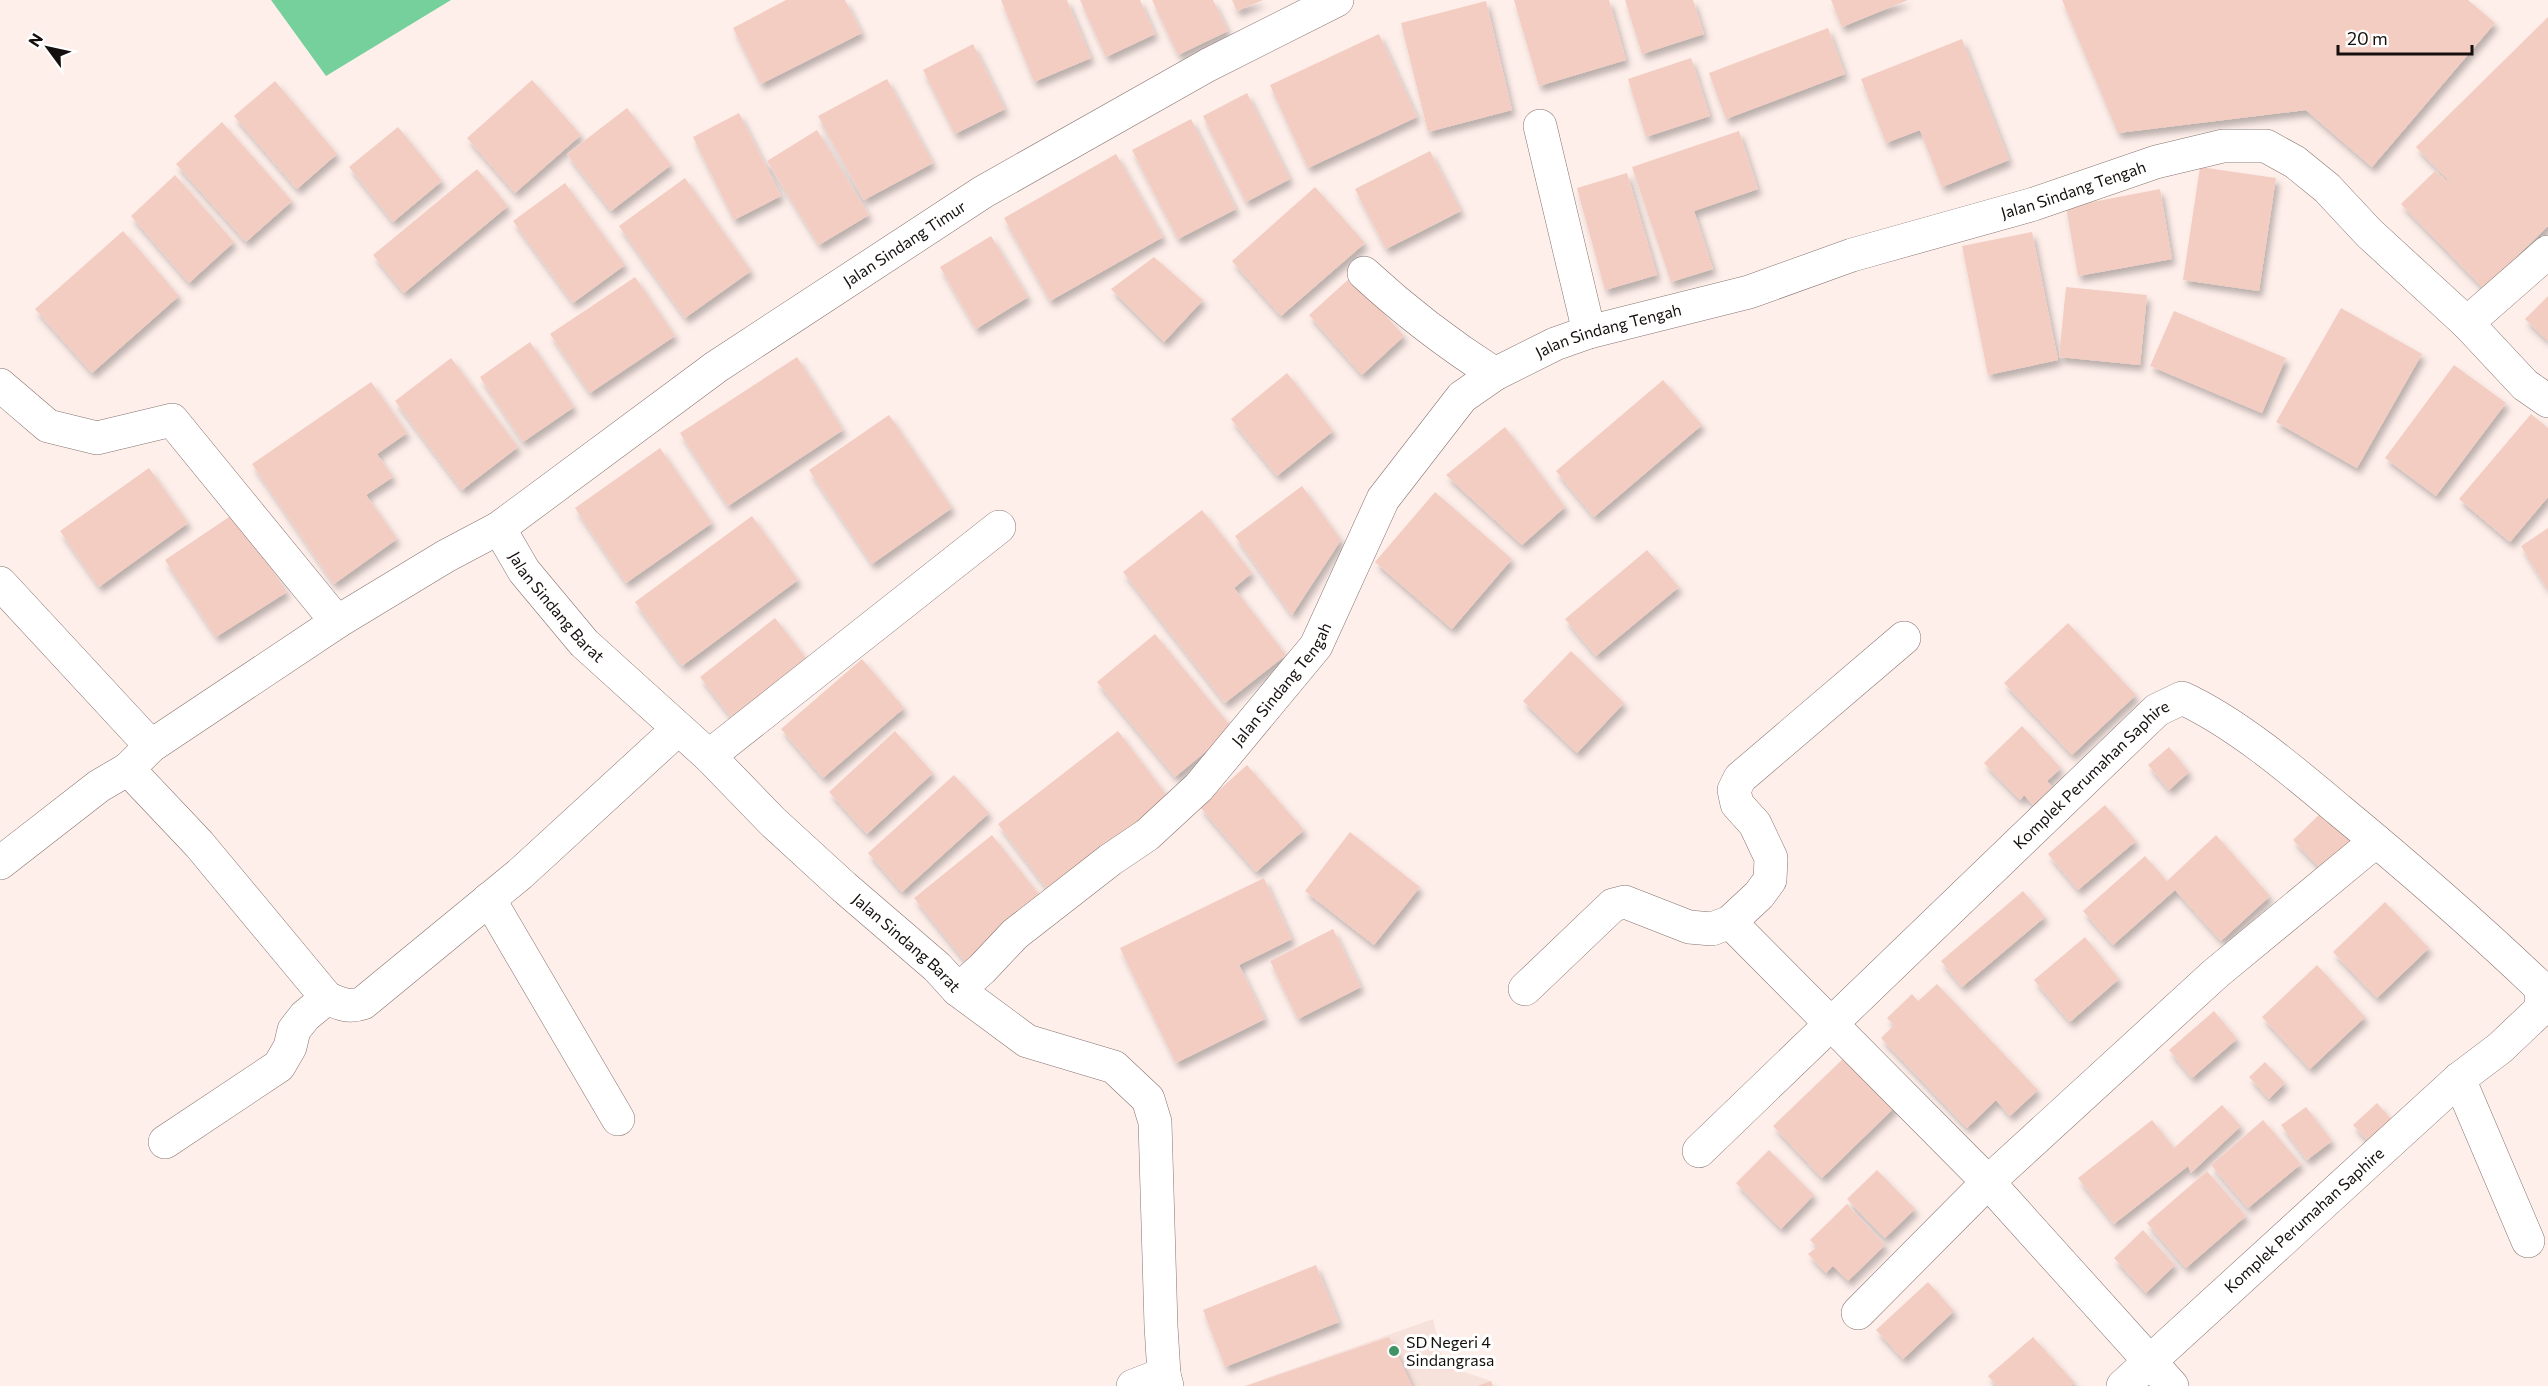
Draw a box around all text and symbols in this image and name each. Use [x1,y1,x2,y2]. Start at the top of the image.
north arrow [18,18,78,78]
scale bar [2338,18,2472,56]
text: 20 m [2347,27,2388,49]
text: N [24,29,46,50]
street label: Jalan Sindang Tengah [1998,156,2148,222]
street label: Jalan Sindang Timur [839,196,970,290]
street label: Jalan Sindang Tengah [1532,299,1683,361]
street label: Jalan Sindang Barat [506,548,609,666]
street label: Jalan Sindang Tengah [1227,619,1334,749]
street label: Komplek Perumahan Saphire [2009,696,2172,852]
street label: Jalan Sindang Barat [849,889,965,996]
street label: Komplek Perumahan Saphire [2220,1143,2387,1296]
place label: SD Negeri 4 Sindangrasa [1406,1332,1494,1369]
marker: SD Negeri 4 Sindangrasa [1387,1344,1401,1358]

